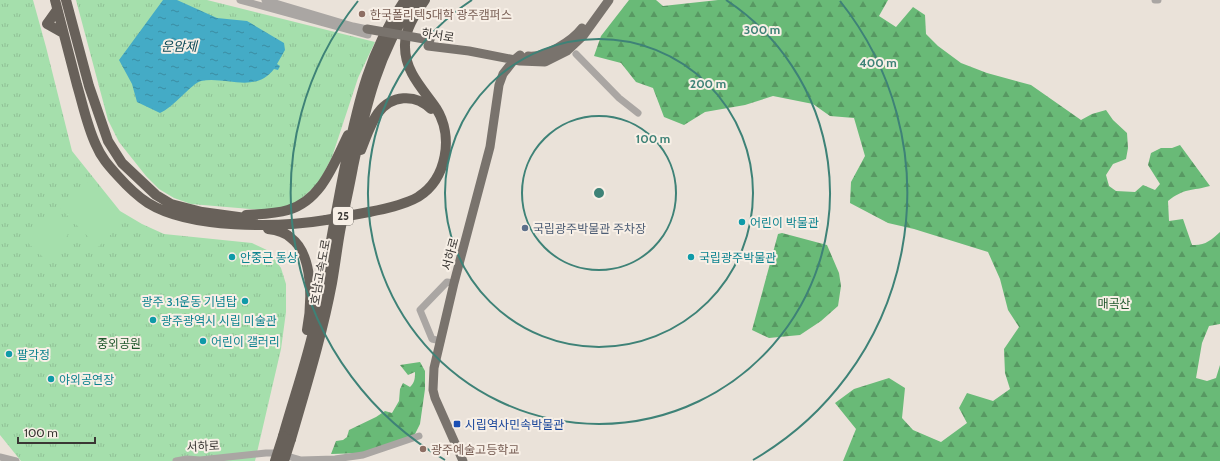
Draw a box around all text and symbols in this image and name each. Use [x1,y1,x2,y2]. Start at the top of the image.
place label: 한국폴리텍5대학 광주캠퍼스 [370,7,512,22]
marker: 한국폴리텍5대학 광주캠퍼스 [357,9,367,19]
text: 300 m [744,22,780,37]
street label: 하서로 [420,25,456,45]
water label: 운암제 [161,38,199,54]
text: 400 m [859,55,897,70]
text: 200 m [690,76,726,91]
text: 100 m [636,131,670,146]
centre of rings [592,186,606,200]
road number: 25 [333,207,353,225]
place label: 어린이 박물관 [750,215,819,230]
marker: 어린이 박물관 [737,217,747,227]
place label: 국립광주박물관 주차장 [533,221,646,236]
marker: 국립광주박물관 주차장 [520,223,530,233]
street label: 서하로 [438,236,462,272]
street label: 호남고속도로 [307,238,333,306]
place label: 안중근 동상 [240,250,298,265]
place label: 국립광주박물관 [699,250,776,265]
marker: 안중근 동상 [227,252,237,262]
marker: 국립광주박물관 [686,252,696,262]
place label: 광주 3.1운동 기념탑 [142,294,237,309]
marker: 광주 3.1운동 기념탑 [240,296,250,306]
park label: 매곡산 [1097,296,1131,311]
place label: 광주광역시 시립 미술관 [161,313,277,328]
marker: 광주광역시 시립 미술관 [148,315,158,325]
place label: 어린이 갤러리 [211,334,280,349]
park label: 중외공원 [97,336,141,351]
marker: 어린이 갤러리 [198,336,208,346]
place label: 팔각정 [17,347,50,362]
marker: 팔각정 [4,349,14,359]
place label: 야외공연장 [59,372,114,387]
marker: 야외공연장 [46,374,56,384]
place label: 시립역사민속박물관 [465,417,564,432]
scale bar [18,419,95,445]
marker: 시립역사민속박물관 [452,419,462,429]
text: 100 m [24,425,58,440]
street label: 서하로 [186,438,220,454]
place label: 광주예술고등학교 [431,442,519,457]
marker: 광주예술고등학교 [418,444,428,454]

